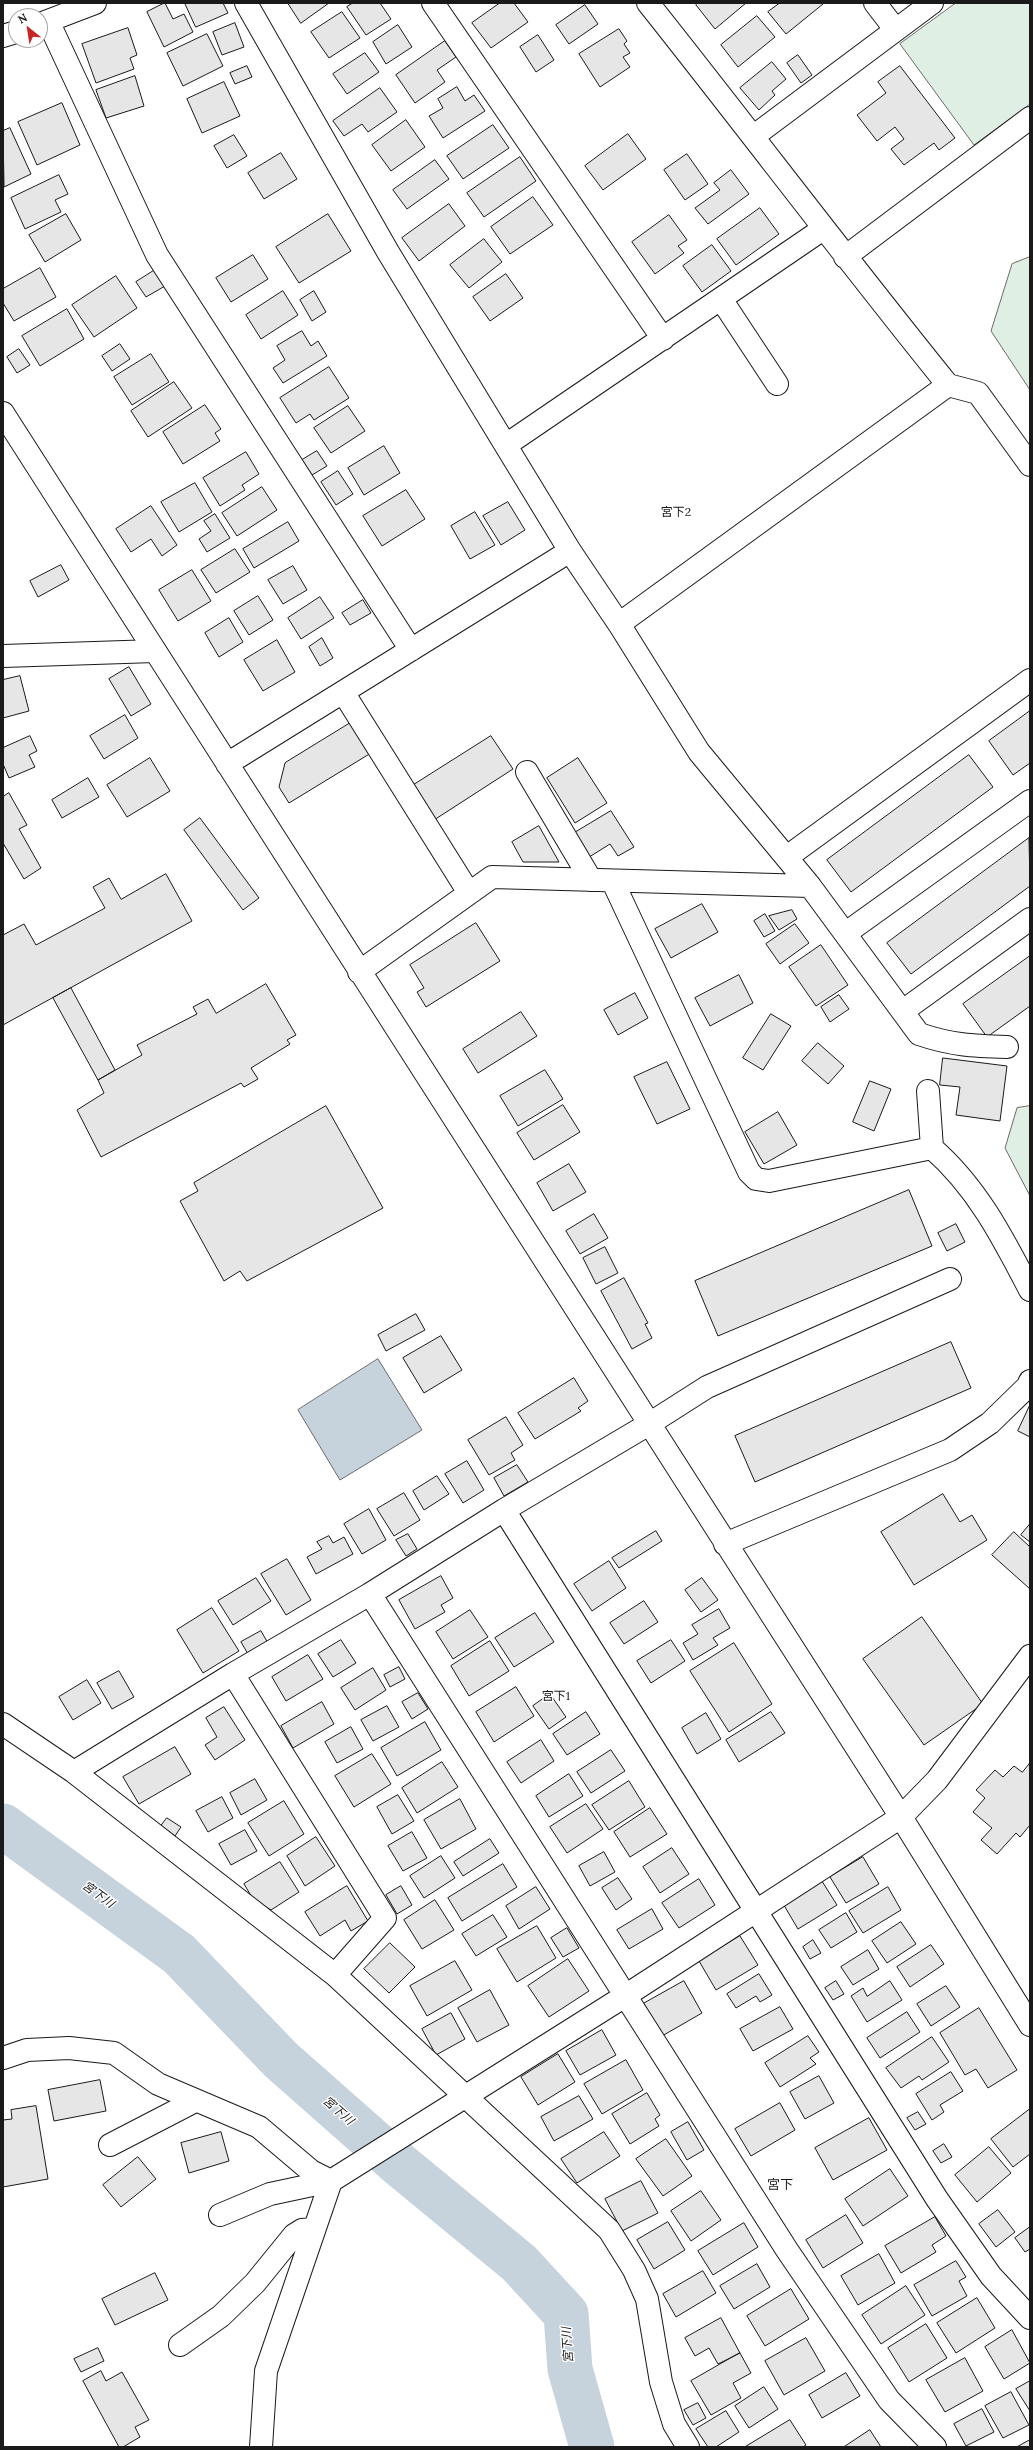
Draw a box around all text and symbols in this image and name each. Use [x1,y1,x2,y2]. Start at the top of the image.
north arrow [8,8,48,48]
text: N [15,10,30,27]
district label: 宮下2 [661,506,691,520]
district label: 宮下1 [542,1690,570,1704]
water label: 宮下川 [79,1879,117,1911]
water label: 宮下川 [320,2094,356,2128]
district label: 宮下 [767,2177,793,2193]
water label: 宮下川 [560,2327,576,2363]

